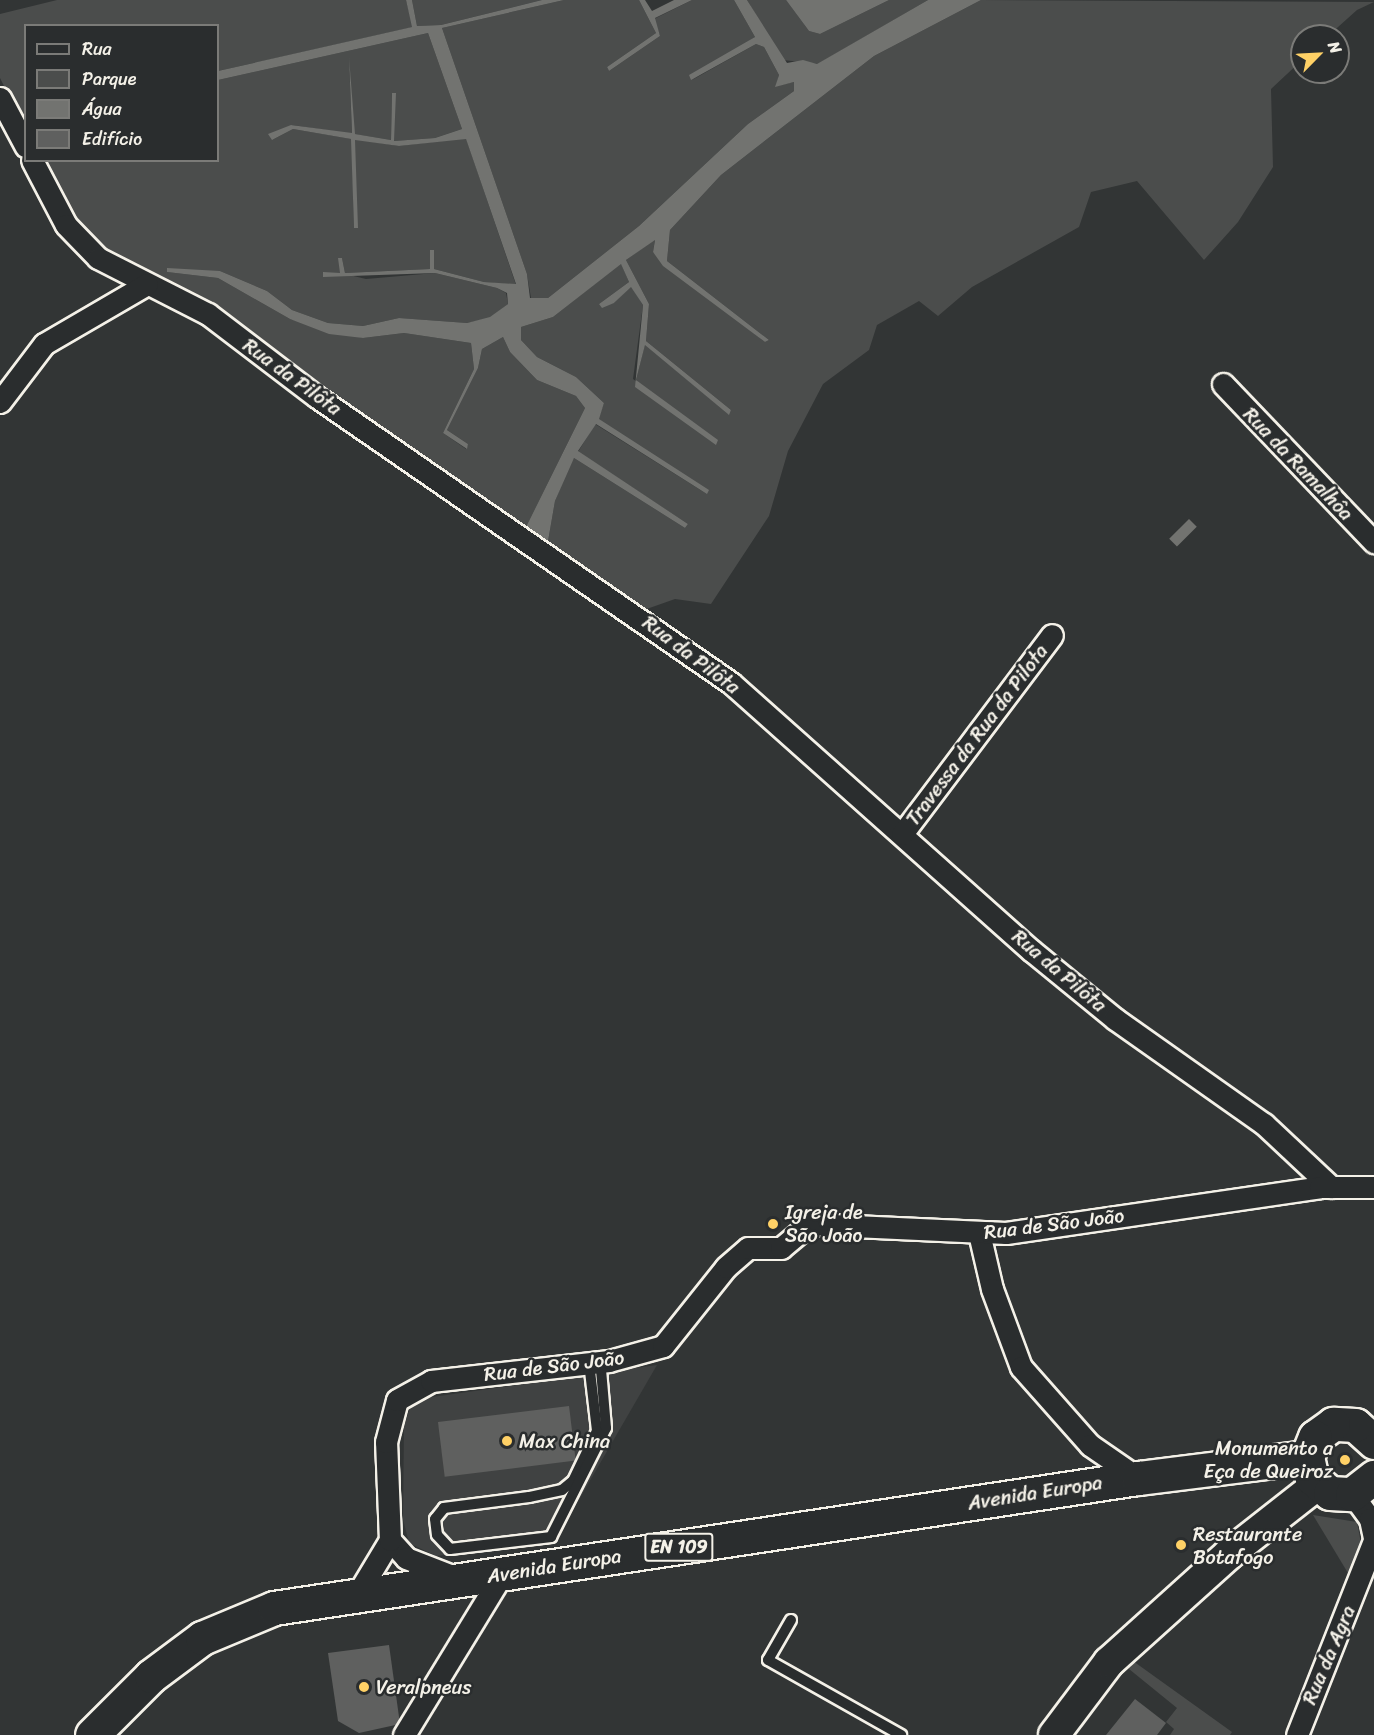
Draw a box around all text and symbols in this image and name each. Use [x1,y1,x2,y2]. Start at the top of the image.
legend [24,24,219,162]
north arrow [1290,24,1350,84]
text: Rua [82,33,112,65]
text: N [1320,36,1351,58]
text: Parque [82,63,136,95]
text: Água [82,93,122,125]
text: Edifício [82,123,142,155]
street label: Rua da Pilôta [238,333,346,421]
street label: Rua da Ramalhôa [1238,402,1358,526]
street label: Rua da Pilôta [637,610,745,700]
street label: Travessa da Rua da Pilota [901,639,1053,831]
street label: Rua da Pilôta [1007,924,1111,1018]
place label: Igreja de São João [785,1200,863,1247]
street label: Rua de São João [982,1203,1126,1245]
marker: Igreja de São João [766,1217,780,1231]
street label: Rua de São João [482,1345,626,1387]
place label: Max China [519,1429,610,1453]
marker: Max China [500,1434,514,1448]
place label: Monumento a Eça de Queiroz [1203,1436,1333,1483]
marker: Monumento a Eça de Queiroz [1338,1453,1352,1467]
street label: Avenida Europa [966,1471,1104,1515]
place label: Restaurante Botafogo [1193,1522,1302,1569]
road number: EN 109 [643,1532,715,1562]
marker: Restaurante Botafogo [1174,1538,1188,1552]
street label: Avenida Europa [485,1544,623,1588]
street label: Rua da Agra [1297,1602,1361,1708]
place label: Veralpneus [376,1675,471,1699]
marker: Veralpneus [357,1680,371,1694]

